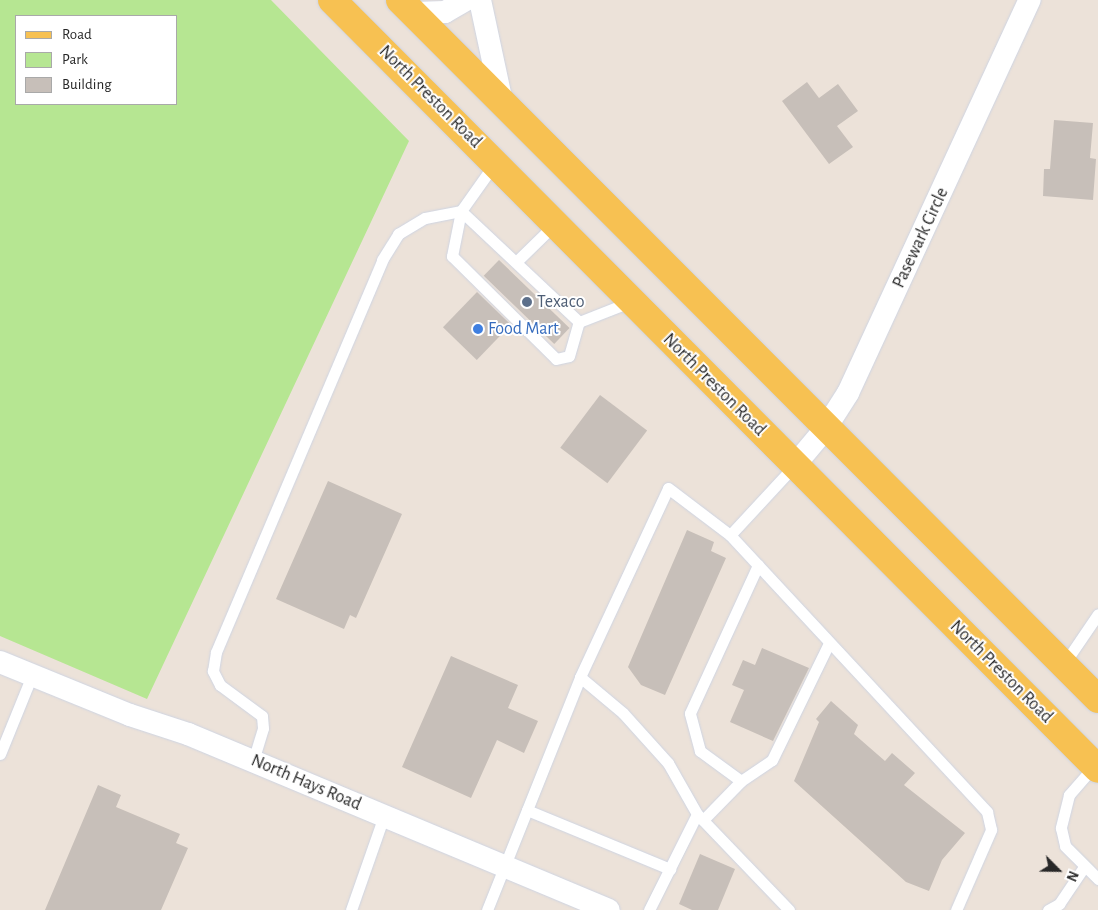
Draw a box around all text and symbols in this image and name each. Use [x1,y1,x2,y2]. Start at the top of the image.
legend [15,15,178,105]
text: Road [62,27,92,42]
street label: North Preston Road [374,41,486,153]
text: Park [62,52,88,67]
text: Building [62,77,112,92]
street label: Pasewark Circle [888,184,954,292]
place label: Texaco [537,291,584,313]
marker: Texaco [521,296,533,308]
place label: Food Mart [488,318,559,340]
marker: Food Mart [472,323,484,335]
street label: North Preston Road [658,329,770,441]
street label: North Preston Road [945,616,1057,728]
street label: North Hays Road [248,750,364,816]
north arrow [1033,845,1083,895]
text: N [1063,869,1080,883]

